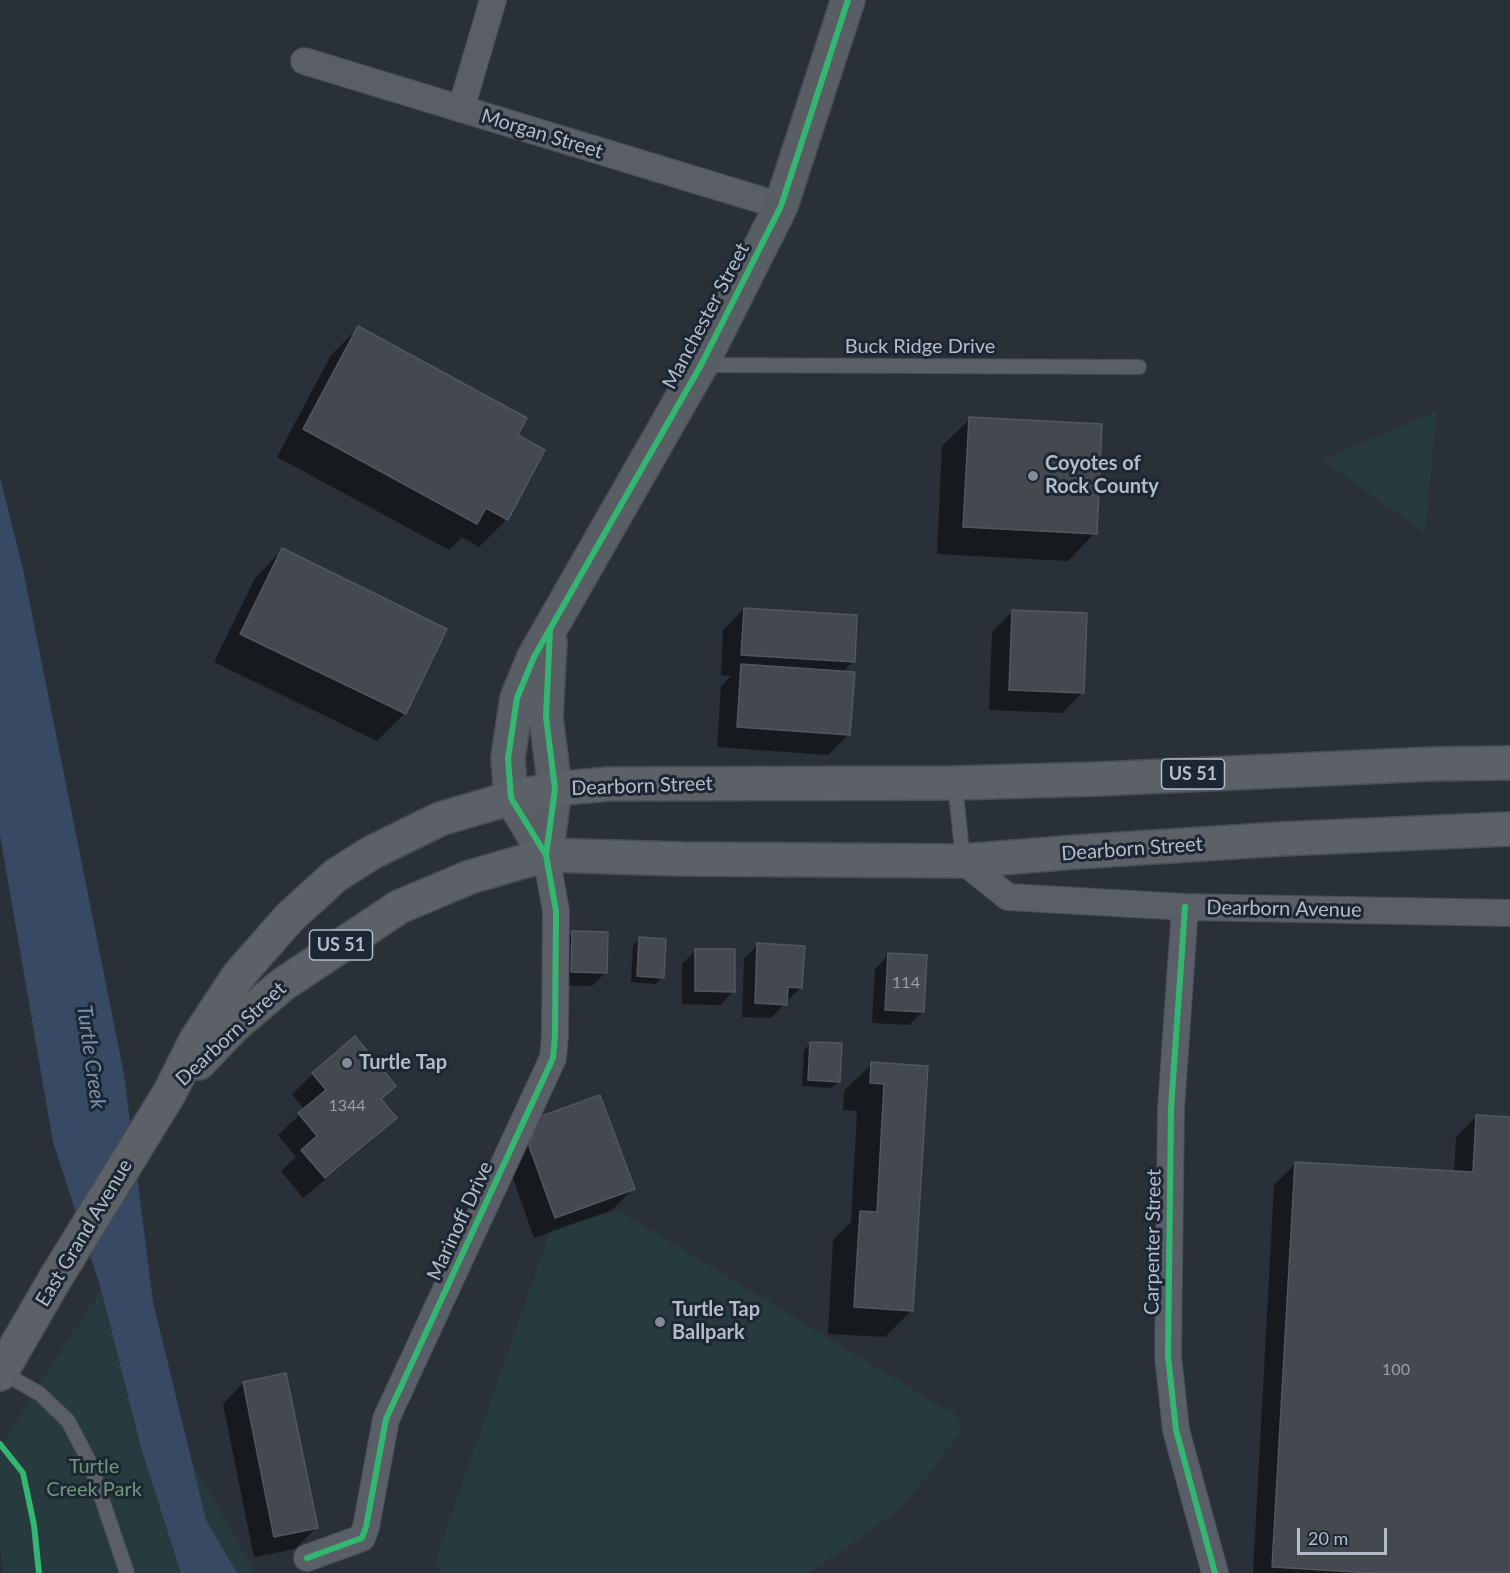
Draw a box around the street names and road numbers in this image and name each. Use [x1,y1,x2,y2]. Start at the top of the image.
street label: Morgan Street [478,104,606,164]
street label: Manchester Street [657,239,755,393]
street label: Buck Ridge Drive [845,335,995,359]
road number: US 51 [1162,759,1224,789]
street label: Dearborn Street [571,772,713,800]
street label: Dearborn Street [1061,832,1203,866]
street label: Dearborn Avenue [1206,896,1362,922]
road number: US 51 [310,930,372,960]
street label: Dearborn Street [171,977,291,1091]
street label: East Grand Avenue [31,1155,137,1311]
street label: Marinoff Drive [422,1158,498,1284]
street label: Carpenter Street [1140,1169,1166,1315]

